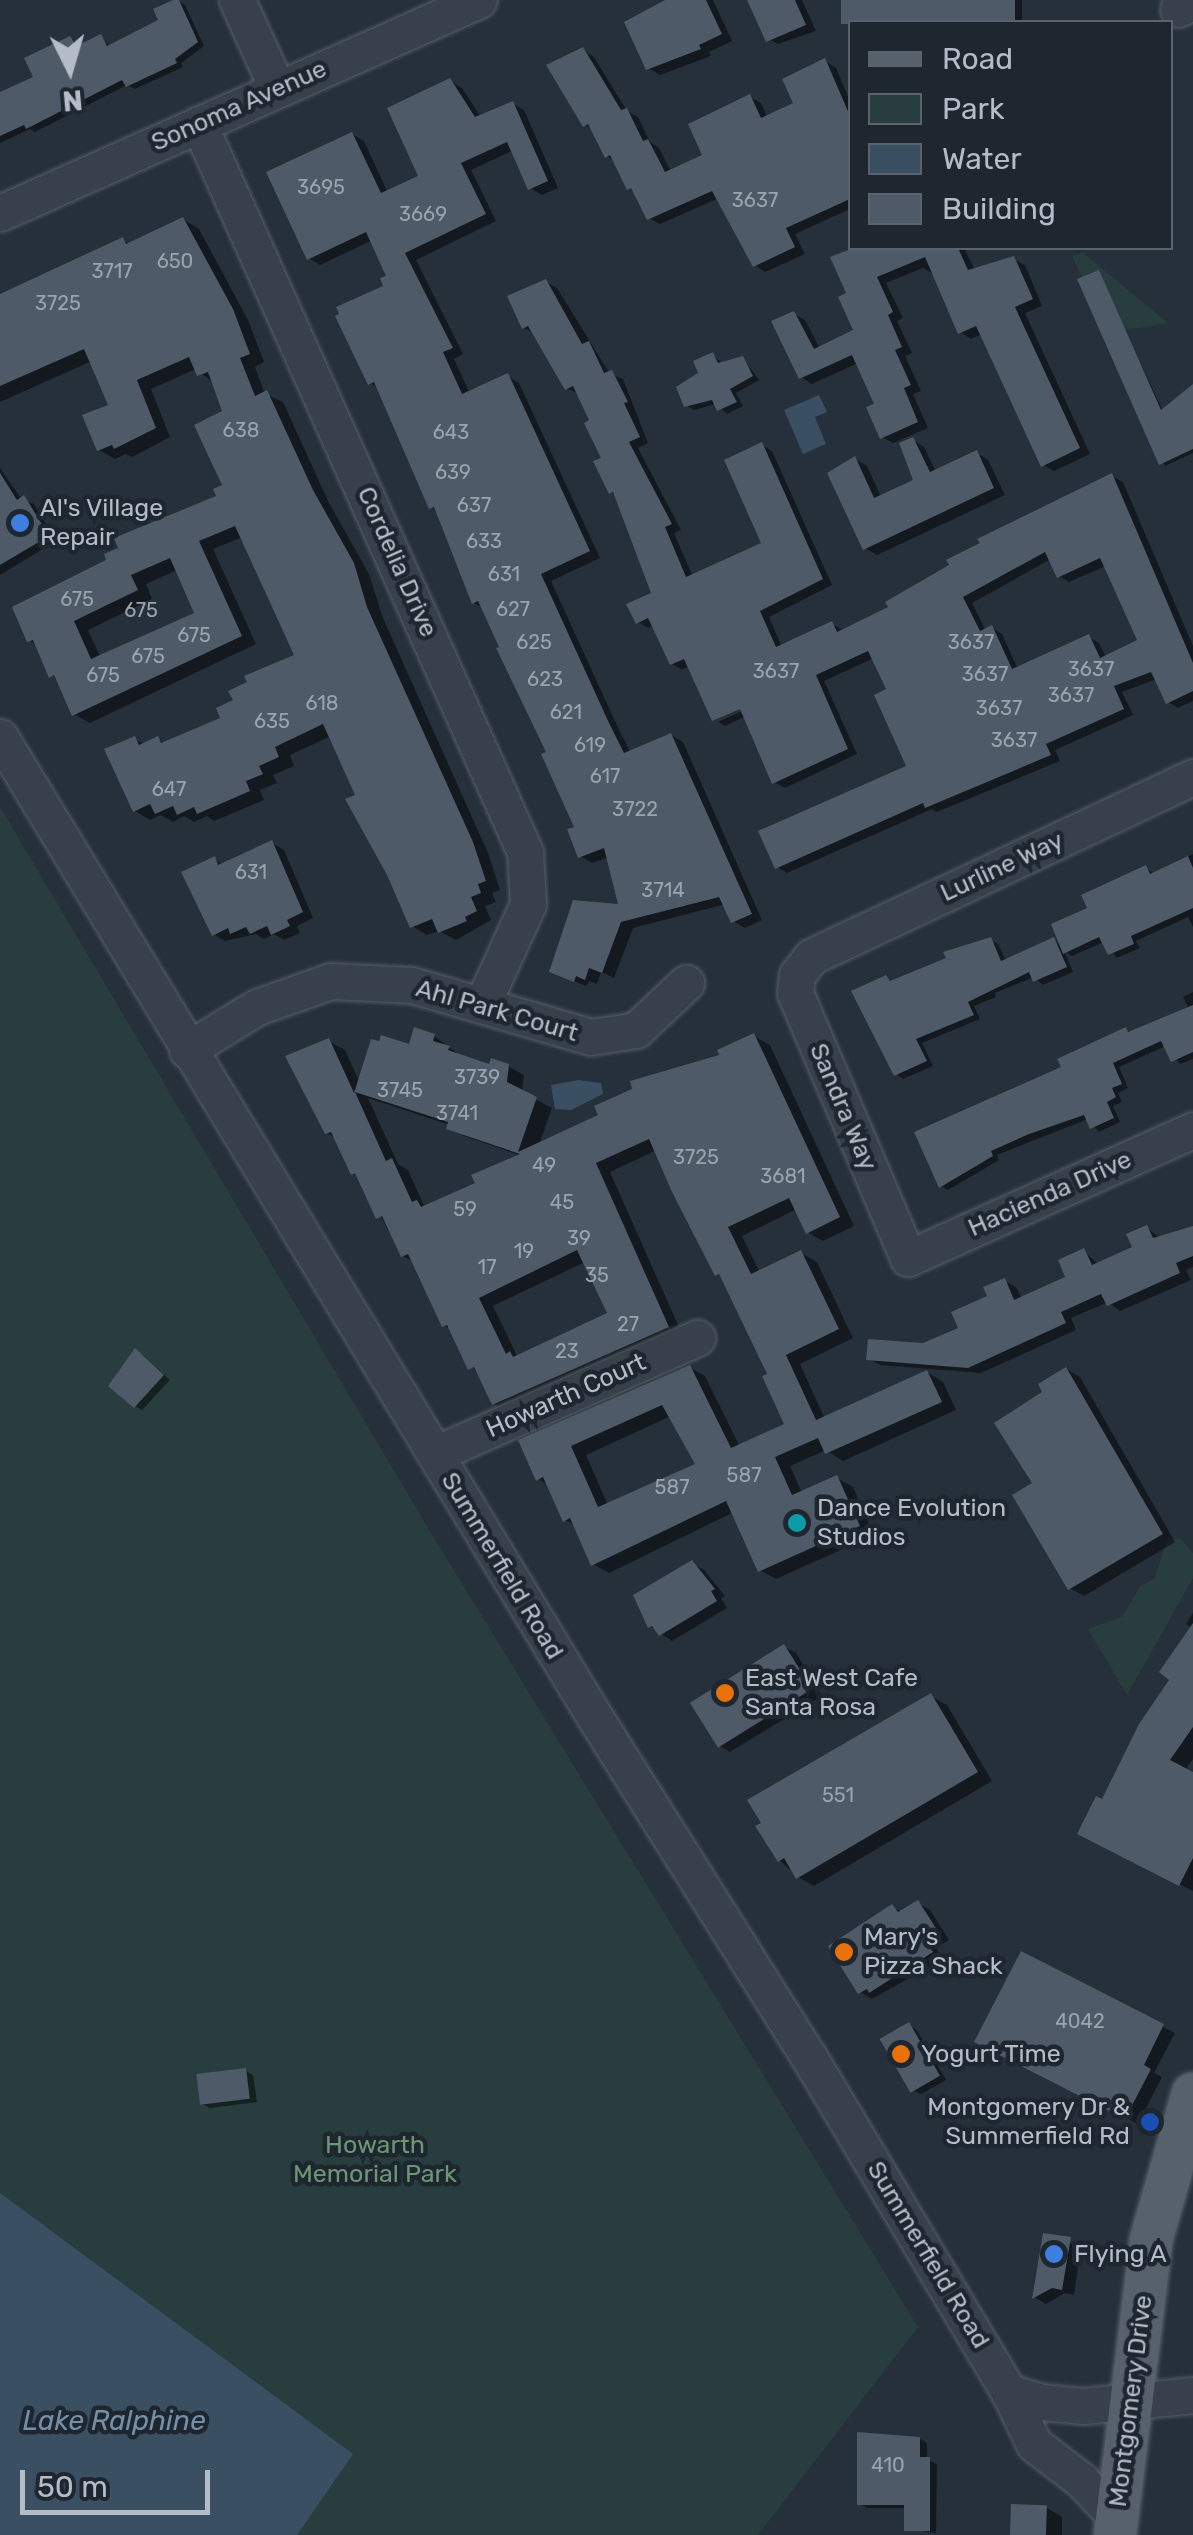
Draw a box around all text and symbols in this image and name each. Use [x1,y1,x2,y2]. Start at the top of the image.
north arrow [20,20,120,120]
legend [848,20,1173,250]
text: Road [942,41,1013,77]
street label: Sonoma Avenue [147,54,331,158]
text: N [61,83,84,118]
text: Park [942,91,1004,127]
text: Water [942,141,1022,177]
house number: 3695 [297,175,345,199]
house number: 3637 [732,188,778,212]
text: Building [942,191,1056,227]
house number: 3669 [399,202,447,226]
house number: 650 [157,249,193,273]
house number: 3717 [91,259,133,283]
house number: 3725 [35,291,81,315]
house number: 638 [223,418,259,442]
house number: 643 [433,420,469,444]
house number: 639 [435,460,471,484]
street label: Cordelia Drive [350,482,444,642]
house number: 637 [457,493,491,517]
place label: Al's Village Repair [40,494,164,553]
marker: Al's Village Repair [9,512,31,534]
house number: 633 [466,529,502,553]
house number: 631 [488,562,520,586]
house number: 675 [60,587,94,611]
house number: 627 [496,597,530,621]
house number: 675 [124,598,158,622]
house number: 675 [177,623,211,647]
house number: 625 [516,630,552,654]
house number: 3637 [948,630,994,654]
house number: 675 [131,644,165,668]
house number: 3637 [1068,657,1114,681]
house number: 3637 [753,659,799,683]
house number: 3637 [962,662,1008,686]
house number: 675 [86,663,120,687]
house number: 623 [527,667,563,691]
house number: 3637 [1048,683,1094,707]
house number: 618 [306,691,338,715]
house number: 3637 [976,696,1022,720]
house number: 621 [550,700,582,724]
house number: 635 [254,709,290,733]
house number: 3637 [991,728,1037,752]
house number: 619 [574,733,606,757]
house number: 617 [590,764,620,788]
house number: 647 [152,777,186,801]
house number: 3722 [612,797,658,821]
street label: Lurline Way [936,825,1068,909]
house number: 631 [235,860,267,884]
house number: 3714 [641,878,685,902]
street label: Ahl Park Court [412,973,582,1049]
street label: Sandra Way [803,1039,883,1175]
house number: 3739 [454,1065,500,1089]
house number: 3745 [377,1078,423,1102]
house number: 3741 [436,1101,478,1125]
house number: 3725 [673,1145,719,1169]
street label: Hacienda Drive [964,1145,1136,1243]
house number: 49 [532,1153,556,1177]
house number: 3681 [760,1164,806,1188]
house number: 45 [550,1190,574,1214]
house number: 59 [453,1197,477,1221]
house number: 39 [567,1226,591,1250]
house number: 19 [514,1239,534,1263]
house number: 17 [478,1255,496,1279]
house number: 35 [585,1263,609,1287]
house number: 27 [617,1312,639,1336]
house number: 23 [555,1339,579,1363]
street label: Howarth Court [482,1347,650,1445]
house number: 587 [727,1463,761,1487]
street label: Summerfield Road [434,1467,570,1665]
house number: 587 [655,1475,689,1499]
place label: Dance Evolution Studios [817,1494,1006,1553]
marker: Dance Evolution Studios [786,1512,808,1534]
place label: East West Cafe Santa Rosa [745,1664,918,1723]
marker: East West Cafe Santa Rosa [714,1682,736,1704]
house number: 551 [822,1783,854,1807]
place label: Mary's Pizza Shack [864,1923,1003,1982]
marker: Mary's Pizza Shack [833,1941,855,1963]
house number: 4042 [1055,2009,1105,2033]
place label: Yogurt Time [921,2039,1061,2069]
marker: Yogurt Time [890,2043,912,2065]
place label: Montgomery Dr & Summerfield Rd [926,2093,1130,2152]
marker: Montgomery Dr & Summerfield Rd [1139,2111,1161,2133]
park label: Howarth Memorial Park [293,2131,457,2190]
street label: Summerfield Road [860,2156,996,2354]
place label: Flying A [1074,2239,1167,2269]
marker: Flying A [1043,2243,1065,2265]
street label: Montgomery Drive [1103,2293,1159,2509]
water label: Lake Ralphine [22,2404,206,2438]
scale bar [25,2450,215,2512]
house number: 410 [871,2453,905,2477]
text: 50 m [37,2469,108,2505]

